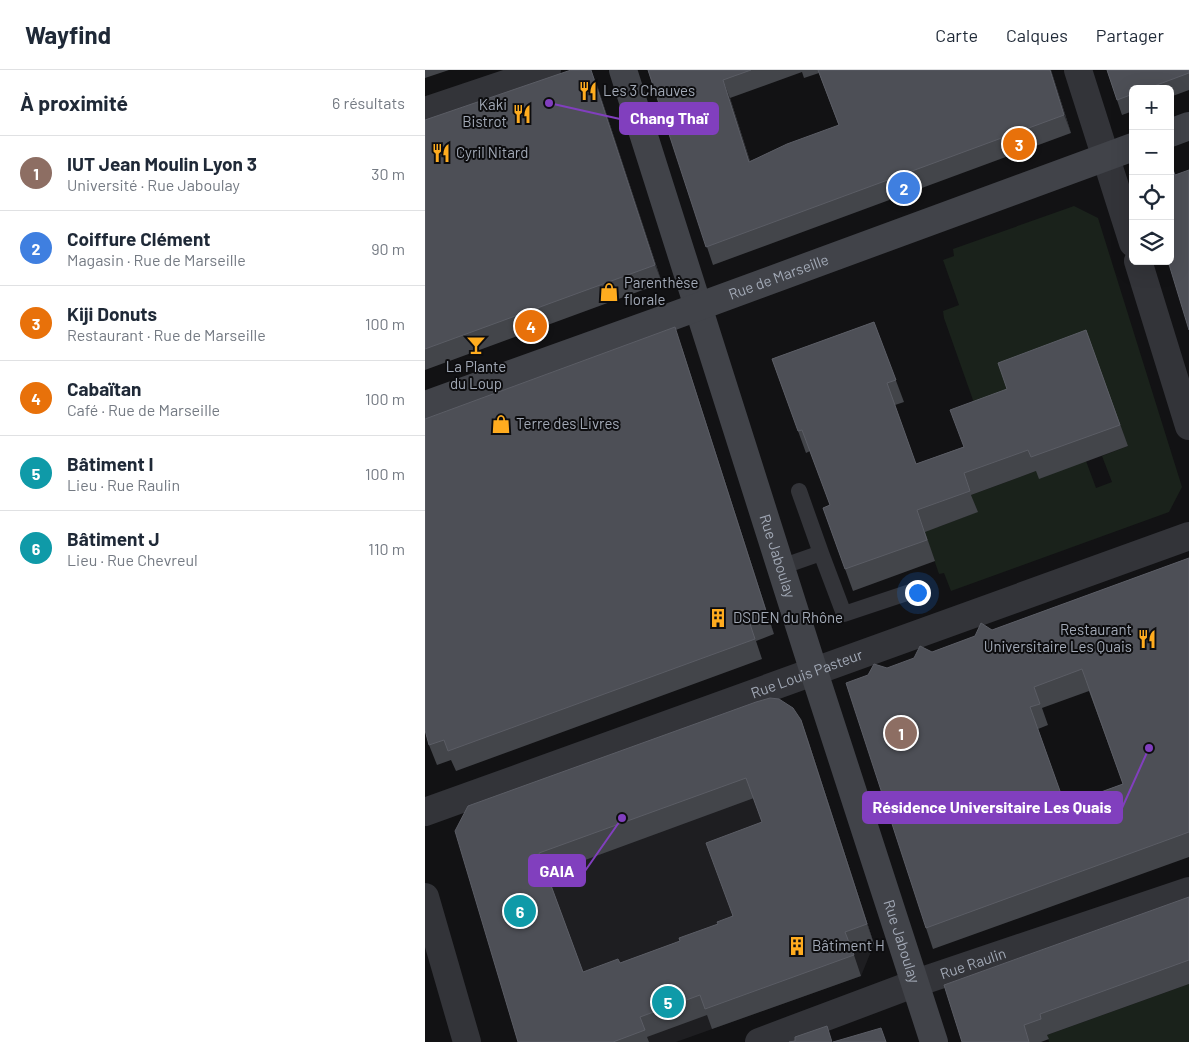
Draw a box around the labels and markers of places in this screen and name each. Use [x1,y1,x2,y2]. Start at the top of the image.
restaurant icon: Les 3 Chauves [577,80,599,102]
place label: Les 3 Chauves [603,81,695,99]
place label: Kaki Bistrot [462,95,507,130]
restaurant icon: Kaki Bistrot [511,103,533,125]
callout: Chang Thaï [620,103,718,134]
pin: 3 [1003,125,1035,163]
restaurant icon: Cyril Nitard [430,142,452,164]
place label: Cyril Nitard [456,143,528,161]
pin: 2 [888,169,920,207]
place label: Parenthèse florale [624,273,698,308]
shop icon: Parenthèse florale [598,281,620,303]
pin: 4 [515,307,547,345]
bar icon: La Plante du Loup [465,334,487,356]
place label: La Plante du Loup [446,357,506,392]
shop icon: Terre des Livres [490,413,512,435]
place label: Terre des Livres [516,414,620,432]
building icon: DSDEN du Rhône [707,607,729,629]
place label: DSDEN du Rhône [733,608,843,626]
place label: Restaurant Universitaire Les Quais [984,620,1132,655]
restaurant icon: Restaurant Universitaire Les Quais [1136,628,1158,650]
pin: 1 [885,714,917,752]
callout: Résidence Universitaire Les Quais [863,792,1122,823]
callout: GAIA [529,855,585,886]
pin: 6 [504,892,536,930]
building icon: Bâtiment H [786,935,808,957]
place label: Bâtiment H [812,936,885,954]
pin: 5 [652,983,684,1021]

